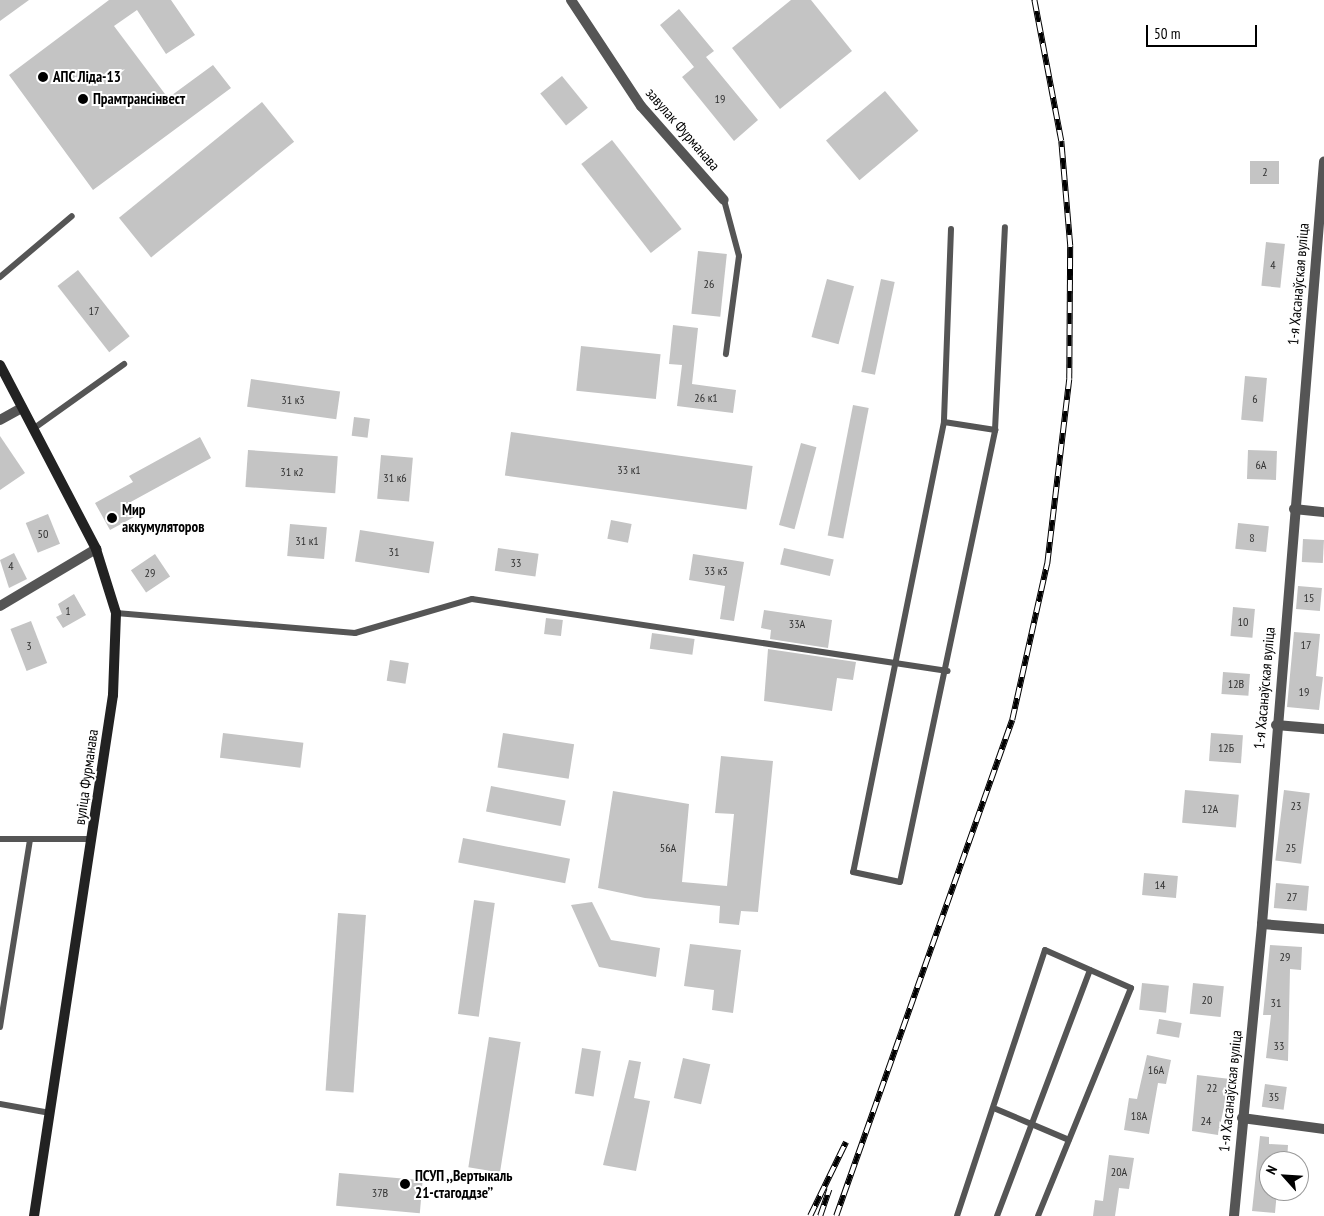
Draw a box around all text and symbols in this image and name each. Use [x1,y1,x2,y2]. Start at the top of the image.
scale bar [1149,15,1260,47]
text: 50 m [1154,24,1180,43]
place label: АПС Ліда-13 [53,68,122,86]
marker: АПС Ліда-13 [37,71,49,83]
street label: завулак Фурманава [642,84,724,174]
place label: Прамтрансінвест [93,90,185,108]
house number: 19 [715,92,725,106]
marker: Прамтрансінвест [77,93,89,105]
house number: 2 [1262,165,1268,179]
street label: 1-я Хасанаўская вуліца [1284,222,1312,346]
house number: 4 [1270,258,1276,272]
house number: 26 [704,277,714,291]
house number: 17 [89,304,99,318]
house number: 26 к1 [694,391,718,405]
house number: 6 [1252,392,1258,406]
house number: 31 к3 [281,393,305,407]
house number: 6А [1255,458,1267,472]
house number: 33 к1 [617,463,641,477]
house number: 31 к2 [280,465,304,479]
house number: 31 к6 [383,471,407,485]
place label: Мир аккумуляторов [122,500,205,535]
marker: Мир аккумуляторов [106,512,118,524]
house number: 50 [38,527,48,541]
house number: 8 [1249,531,1255,545]
house number: 31 к1 [295,534,319,548]
house number: 31 [389,545,399,559]
house number: 33 [511,556,521,570]
house number: 4 [8,559,14,573]
house number: 33 к3 [704,564,728,578]
house number: 29 [145,566,155,580]
house number: 15 [1304,591,1314,605]
house number: 1 [65,604,71,618]
house number: 10 [1238,615,1248,629]
house number: 33А [789,617,805,631]
street label: 1-я Хасанаўская вуліца [1250,626,1278,750]
house number: 17 [1301,638,1311,652]
house number: 3 [26,639,32,653]
house number: 12В [1228,677,1244,691]
house number: 19 [1299,685,1309,699]
street label: вуліца Фурманава [70,728,102,826]
house number: 12Б [1218,741,1234,755]
house number: 23 [1291,799,1301,813]
house number: 12А [1202,802,1218,816]
house number: 56А [660,841,676,855]
house number: 25 [1286,841,1296,855]
house number: 14 [1155,878,1165,892]
house number: 27 [1287,890,1297,904]
house number: 29 [1280,950,1290,964]
house number: 20 [1202,993,1212,1007]
house number: 31 [1271,996,1281,1010]
street label: 1-я Хасанаўская вуліца [1215,1029,1245,1153]
house number: 33 [1274,1039,1284,1053]
house number: 16А [1148,1063,1164,1077]
house number: 22 [1207,1081,1217,1095]
house number: 35 [1269,1090,1279,1104]
house number: 18А [1131,1109,1147,1123]
house number: 24 [1201,1114,1211,1128]
north arrow [1259,1151,1309,1201]
text: N [1262,1163,1281,1177]
house number: 20А [1111,1165,1127,1179]
place label: ПСУП ,,Вертыкаль 21-стагоддзе’’ [415,1166,513,1201]
marker: ПСУП ,,Вертыкаль 21-стагоддзе’’ [399,1178,411,1190]
house number: 37В [372,1186,388,1200]

